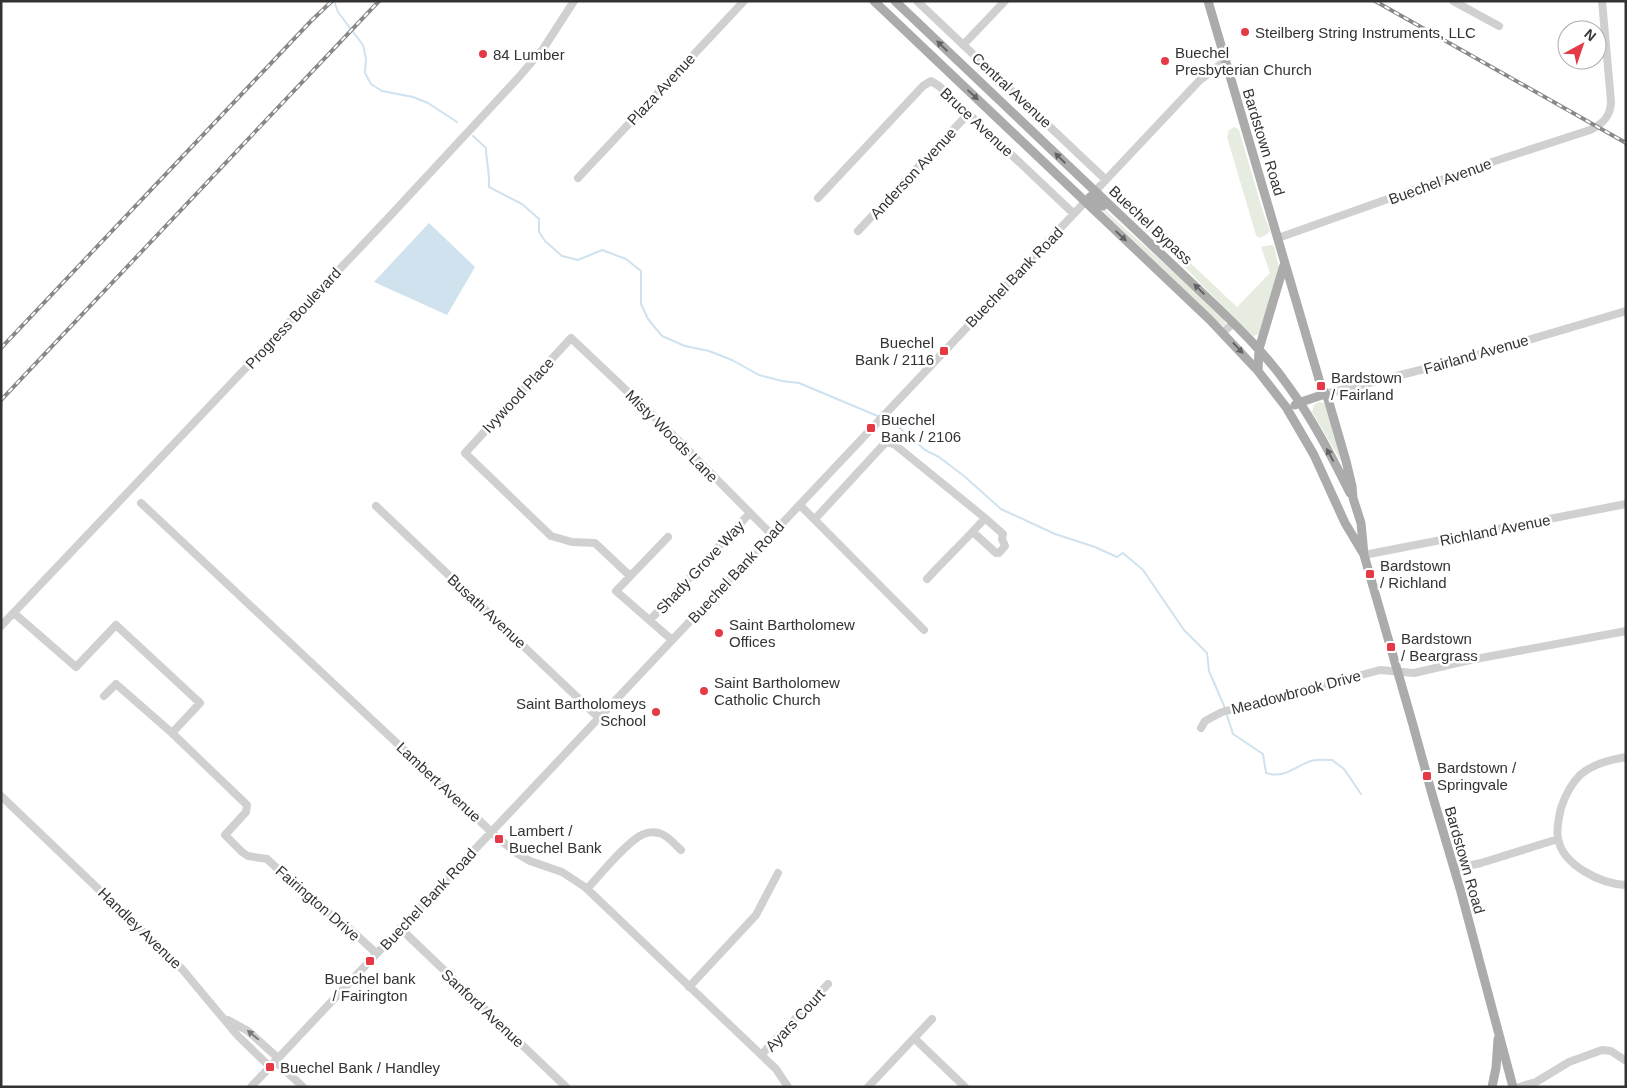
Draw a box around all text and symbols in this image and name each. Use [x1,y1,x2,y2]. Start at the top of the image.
north arrow [1557,20,1607,70]
place label: Steilberg String Instruments, LLC [1255,24,1476,41]
marker: Steilberg String Instruments, LLC [1239,26,1251,38]
text: N [1581,26,1599,44]
one-way arrow [936,40,948,52]
place label: Buechel Presbyterian Church [1175,44,1312,78]
place label: 84 Lumber [493,46,565,63]
marker: 84 Lumber [477,48,489,60]
street label: Central Avenue [969,49,1055,131]
street label: Plaza Avenue [624,50,698,128]
marker: Buechel Presbyterian Church [1159,55,1171,67]
street label: Bruce Avenue [937,84,1017,160]
street label: Bardstown Road [1240,86,1288,198]
one-way arrow [967,89,979,101]
street label: Anderson Avenue [866,124,960,222]
one-way arrow [1054,152,1066,164]
street label: Buechel Avenue [1386,155,1494,207]
street label: Buechel Bypass [1106,182,1196,268]
street label: Buechel Bank Road [962,223,1066,331]
one-way arrow [1114,230,1126,242]
street label: Progress Boulevard [242,264,344,372]
one-way arrow [1193,283,1205,295]
street label: Fairland Avenue [1422,331,1530,377]
place label: Buechel Bank / 2116 [855,334,934,368]
one-way arrow [1232,342,1244,354]
marker: Buechel Bank / 2116 [938,345,950,357]
street label: Ivywood Place [479,354,557,436]
place label: Bardstown / Fairland [1331,369,1402,403]
marker: Bardstown / Fairland [1315,380,1327,392]
street label: Misty Woods Lane [622,386,722,486]
place label: Buechel Bank / 2106 [881,411,961,445]
marker: Buechel Bank / 2106 [865,422,877,434]
one-way arrow [1326,447,1334,462]
street label: Richland Avenue [1438,511,1552,549]
street label: Shady Grove Way [652,517,748,617]
street label: Buechel Bank Road [685,518,787,626]
place label: Bardstown / Richland [1380,557,1451,591]
marker: Bardstown / Richland [1364,568,1376,580]
street label: Busath Avenue [444,570,530,652]
place label: Saint Bartholomew Offices [729,616,855,650]
marker: Saint Bartholomew Offices [713,627,725,639]
place label: Bardstown / Beargrass [1401,630,1478,664]
marker: Bardstown / Beargrass [1385,641,1397,653]
street label: Meadowbrook Drive [1229,667,1363,717]
place label: Saint Bartholomew Catholic Church [714,674,840,708]
marker: Saint Bartholomew Catholic Church [698,685,710,697]
place label: Saint Bartholomeys School [516,695,646,729]
marker: Saint Bartholomeys School [650,706,662,718]
street label: Lambert Avenue [393,739,485,825]
place label: Bardstown / Springvale [1437,759,1517,793]
marker: Bardstown / Springvale [1421,770,1433,782]
street label: Bardstown Road [1442,804,1488,916]
place label: Lambert / Buechel Bank [509,822,602,856]
marker: Lambert / Buechel Bank [493,833,505,845]
street label: Buechel Bank Road [377,845,479,953]
street label: Fairington Drive [272,862,364,944]
street label: Handley Avenue [95,884,185,972]
marker: Buechel bank / Fairington [364,955,376,967]
street label: Sanford Avenue [438,965,528,1051]
place label: Buechel bank / Fairington [325,970,416,1004]
street label: Ayars Court [762,985,829,1055]
one-way arrow [246,1030,259,1041]
place label: Buechel Bank / Handley [280,1059,441,1076]
marker: Buechel Bank / Handley [264,1061,276,1073]

